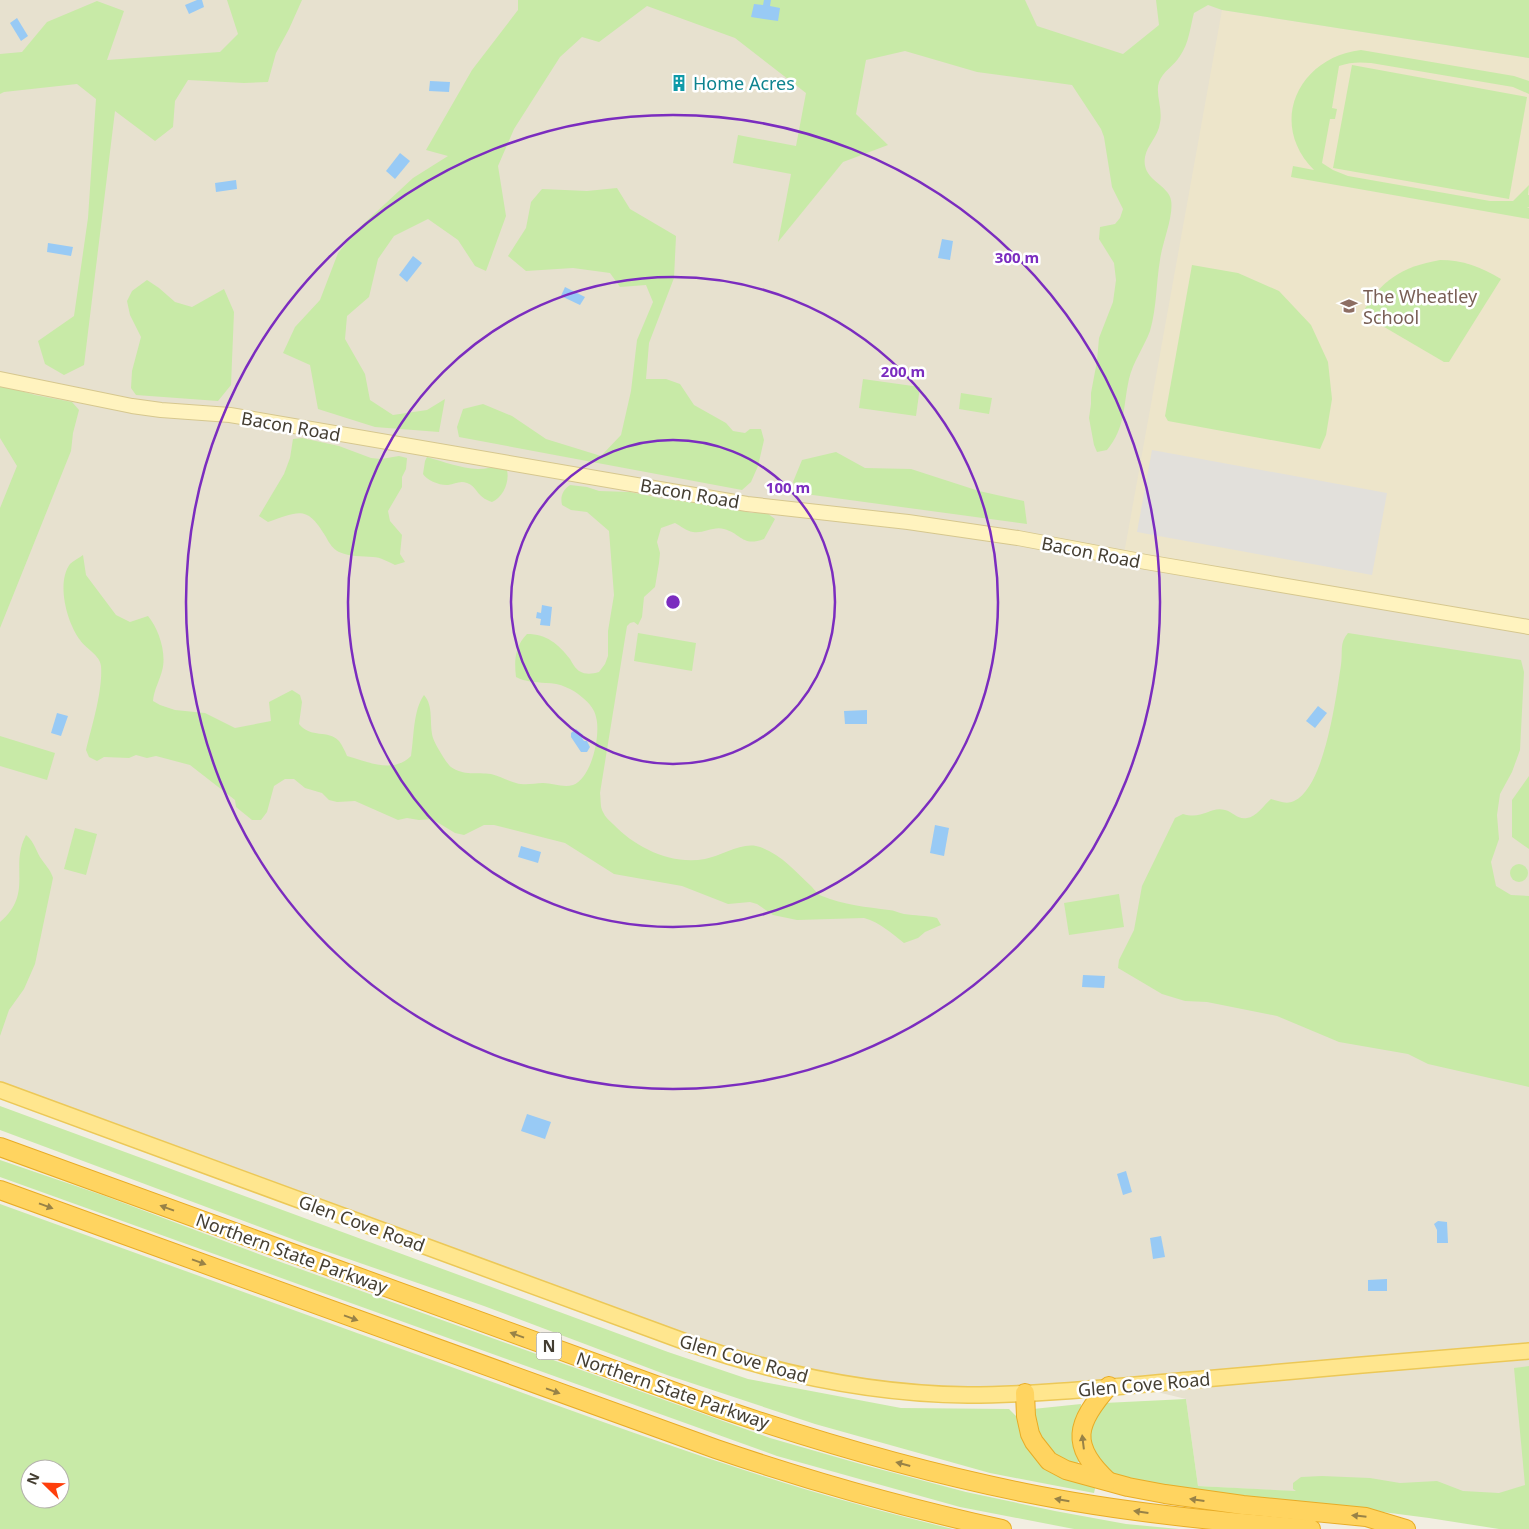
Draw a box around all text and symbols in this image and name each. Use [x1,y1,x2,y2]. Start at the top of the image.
place label: Home Acres [693,71,795,95]
building icon: Home Acres [669,73,689,93]
text: 300 m [995,247,1039,267]
place label: The Wheatley School [1363,284,1478,329]
school or university icon: The Wheatley School [1339,296,1359,316]
text: 200 m [881,361,925,381]
street label: Bacon Road [239,405,343,447]
street label: Bacon Road [638,472,742,514]
text: 100 m [766,477,810,497]
street label: Bacon Road [1039,531,1143,573]
centre of rings [664,593,682,611]
street label: Glen Cove Road [295,1189,429,1257]
one-way arrow [39,1202,54,1210]
one-way arrow [159,1204,174,1212]
street label: Northern State Parkway [193,1207,392,1299]
one-way arrow [191,1259,206,1266]
one-way arrow [344,1314,359,1322]
street label: Glen Cove Road [677,1328,811,1388]
one-way arrow [509,1331,524,1339]
road number: N [536,1332,562,1360]
street label: Northern State Parkway [573,1346,773,1435]
street label: Glen Cove Road [1077,1366,1211,1402]
one-way arrow [546,1388,561,1395]
one-way arrow [1079,1434,1087,1450]
north arrow [20,1459,70,1509]
one-way arrow [896,1460,911,1468]
text: N [22,1470,44,1488]
one-way arrow [1053,1495,1069,1503]
one-way arrow [1189,1495,1205,1503]
one-way arrow [1133,1508,1149,1516]
one-way arrow [1350,1512,1366,1520]

